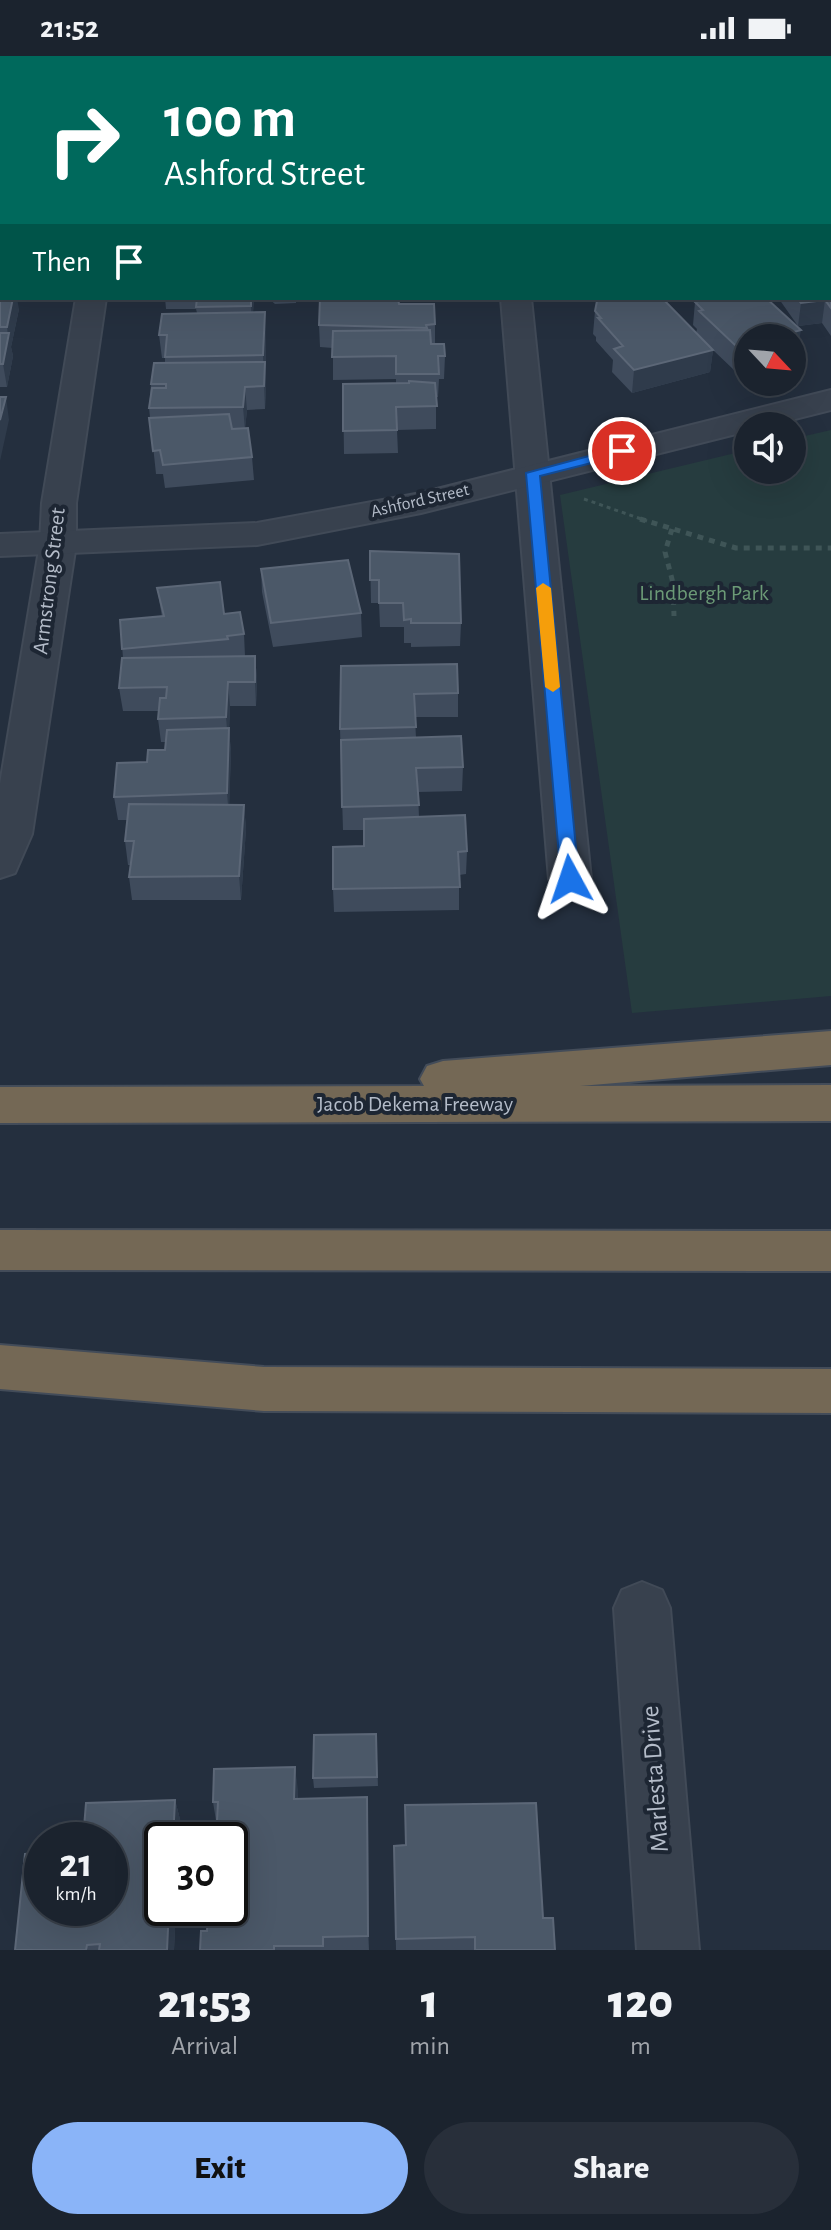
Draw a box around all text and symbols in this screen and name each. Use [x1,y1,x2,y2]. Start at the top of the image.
text: 21:52 [40,13,99,43]
icon: right [32,88,136,192]
text: 100 m [164,91,296,147]
text: Ashford Street [164,156,365,192]
icon: arrive [107,240,151,284]
text: Then [32,247,91,277]
north arrow [734,324,806,396]
map controls [734,324,806,484]
button: sound [734,412,806,484]
pin [588,417,656,485]
icon: arrive [600,429,644,473]
street label: Ashford Street [369,481,471,521]
street label: Armstrong Street [29,506,69,656]
park label: Lindbergh Park [639,582,769,604]
position arrow [528,837,612,921]
street label: Jacob Dekema Freeway [317,1093,514,1115]
street label: Marlesta Drive [637,1705,673,1853]
speed limit sign: 30 [144,1822,248,1926]
text: 21 [59,1844,93,1884]
text: km/h [55,1884,97,1904]
text: 21:53 [158,1979,252,2027]
text: 1 [421,1979,438,2027]
text: 120 [608,1979,673,2027]
text: Arrival [171,2033,238,2059]
text: min [409,2033,450,2059]
text: m [630,2033,651,2059]
button: Exit [32,2122,408,2214]
button: Share [424,2122,799,2214]

